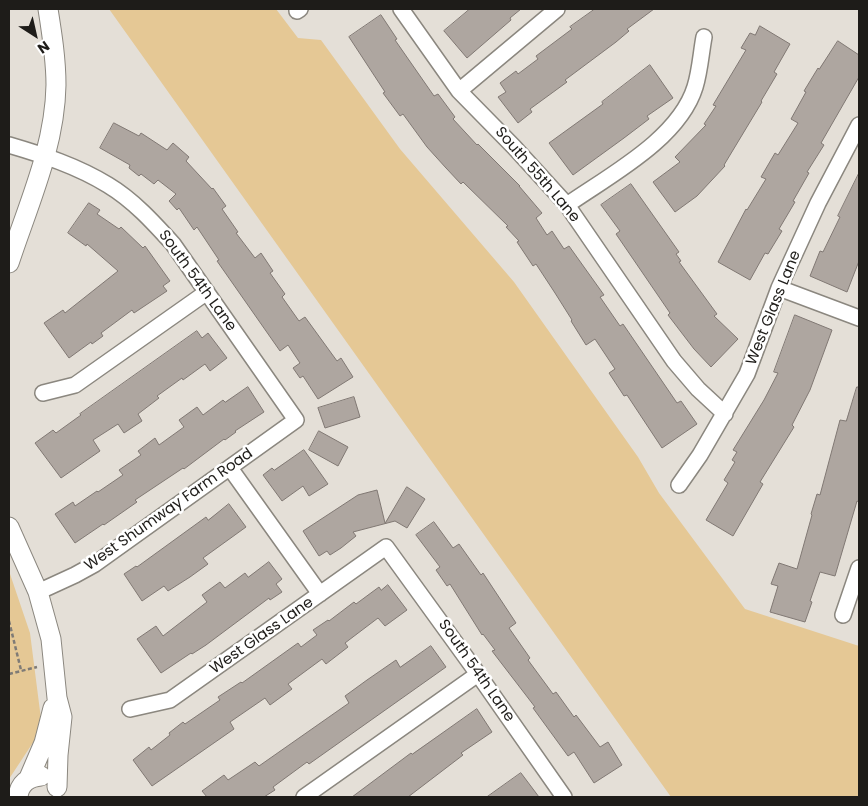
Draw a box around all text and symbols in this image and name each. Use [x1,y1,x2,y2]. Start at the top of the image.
north arrow [10,10,60,60]
text: N [34,36,54,58]
street label: South 55th Lane [491,124,583,226]
street label: South 54th Lane [154,227,240,335]
street label: West Glass Lane [743,248,805,368]
street label: West Shumway Farm Road [81,445,257,575]
street label: West Glass Lane [207,594,317,678]
street label: South 54th Lane [434,616,518,726]

